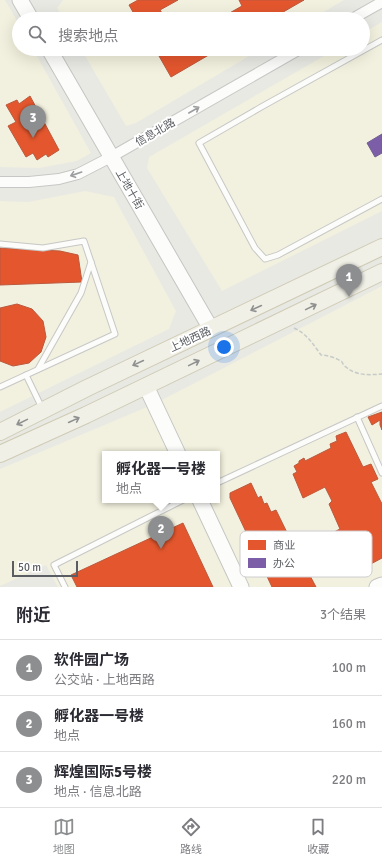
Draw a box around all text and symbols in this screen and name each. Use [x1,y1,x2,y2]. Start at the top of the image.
search box [12,12,370,56]
icon: search [26,23,48,45]
text: 搜索地点 [58,27,118,45]
pin: 3 [20,105,46,138]
one-way arrow [188,105,200,113]
street label: 信息北路 [133,116,178,149]
street label: 上地十街 [113,167,146,212]
one-way arrow [70,171,83,178]
pin: 1 [336,264,362,297]
one-way arrow [305,303,317,310]
one-way arrow [250,305,262,312]
street label: 上地西路 [168,324,213,355]
your location [214,337,234,357]
one-way arrow [187,359,199,366]
one-way arrow [133,360,145,367]
one-way arrow [67,416,79,424]
one-way arrow [16,419,28,426]
popup [102,451,220,503]
text: 孵化器一号楼 [116,460,206,478]
text: 地点 [116,481,142,497]
pin: 2 [148,516,174,549]
legend [240,531,372,577]
text: 商业 [273,539,295,552]
text: 办公 [273,557,295,570]
scale bar [12,559,78,578]
text: 50 m [18,561,41,574]
text: 附近 [16,605,50,626]
text: 3个结果 [320,607,366,623]
text: 软件园广场 [54,651,129,669]
text: 1 [25,660,33,676]
text: 100 m [332,660,366,676]
text: 公交站 · 上地西路 [54,672,155,688]
text: 孵化器一号楼 [54,707,144,725]
text: 2 [25,716,33,732]
text: 160 m [332,716,366,732]
text: 地点 [54,728,80,744]
text: 辉煌国际5号楼 [54,763,152,781]
text: 3 [25,772,33,788]
text: 220 m [332,772,366,788]
text: 地点 · 信息北路 [54,784,142,800]
tab: 地图 [53,816,75,856]
tab: 路线 [180,816,202,856]
tab: 收藏 [307,816,329,856]

